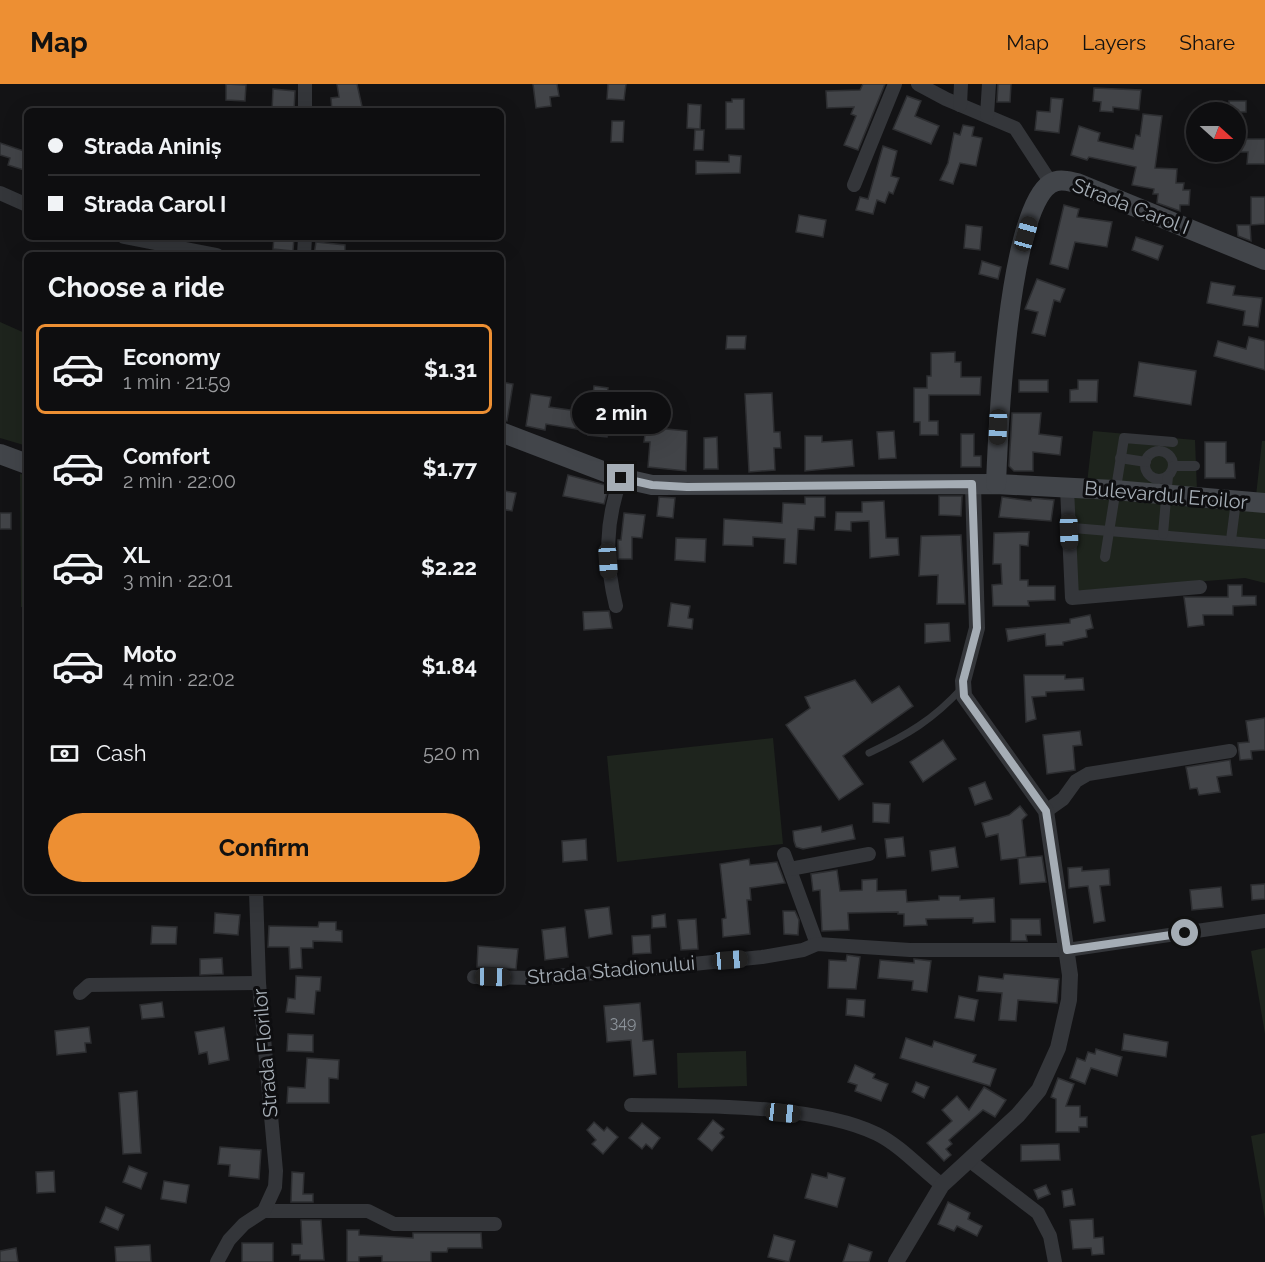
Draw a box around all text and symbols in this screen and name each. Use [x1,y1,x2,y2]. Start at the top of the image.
text: Map [30,26,88,59]
text: Map [1006,30,1049,55]
text: Layers [1082,30,1146,55]
text: Share [1179,30,1235,55]
north arrow [1186,102,1246,162]
map controls [1186,102,1246,162]
text: Strada Aniniș [84,133,222,159]
street label: Strada Carol I [1069,173,1193,239]
text: Strada Carol I [84,191,226,217]
car [1012,214,1040,254]
text: Choose a ride [48,272,224,303]
icon: car [51,342,105,396]
text: Economy [123,344,221,370]
text: $1.31 [424,356,477,382]
text: 1 min · 21:59 [123,370,230,394]
callout: 2 min [572,391,670,433]
text: 2 min [596,401,647,425]
car [988,409,1008,445]
icon: car [51,441,105,495]
text: Comfort [123,443,210,469]
text: $1.77 [423,455,477,481]
route end [607,464,634,491]
text: 2 min · 22:00 [123,469,236,493]
street label: Bulevardul Eroilor [1083,476,1249,514]
car [1059,514,1079,550]
icon: car [51,540,105,594]
text: XL [123,542,150,568]
car [598,542,618,580]
text: $2.22 [421,554,477,580]
text: 3 min · 22:01 [123,568,233,592]
icon: car [51,639,105,693]
text: Moto [123,641,177,667]
text: $1.84 [421,653,477,679]
text: 4 min · 22:02 [123,667,235,691]
icon: cash [48,737,81,770]
text: Cash [96,740,147,766]
text: 520 m [423,741,480,765]
button: Confirm [48,813,480,882]
route start [1171,919,1198,946]
car [711,949,749,971]
street label: Strada Stadionului [526,951,696,989]
car [475,968,511,986]
street label: Strada Florilor [247,987,283,1119]
house number: 349 [610,1013,636,1032]
car [764,1102,802,1124]

